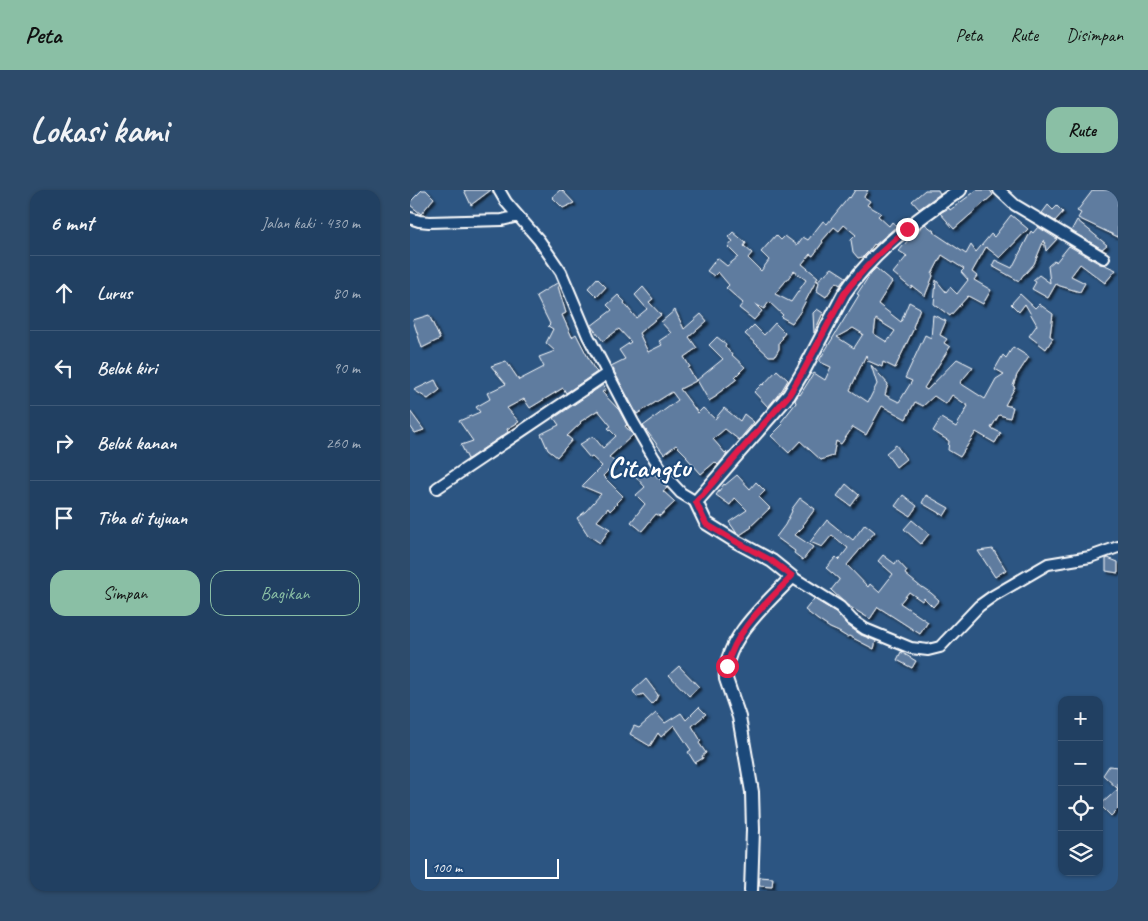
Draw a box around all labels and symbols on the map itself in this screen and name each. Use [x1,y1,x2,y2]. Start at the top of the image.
route end [896,218,919,241]
district label: Citangtu [608,450,693,485]
route start [716,655,739,678]
scale bar [425,856,559,879]

